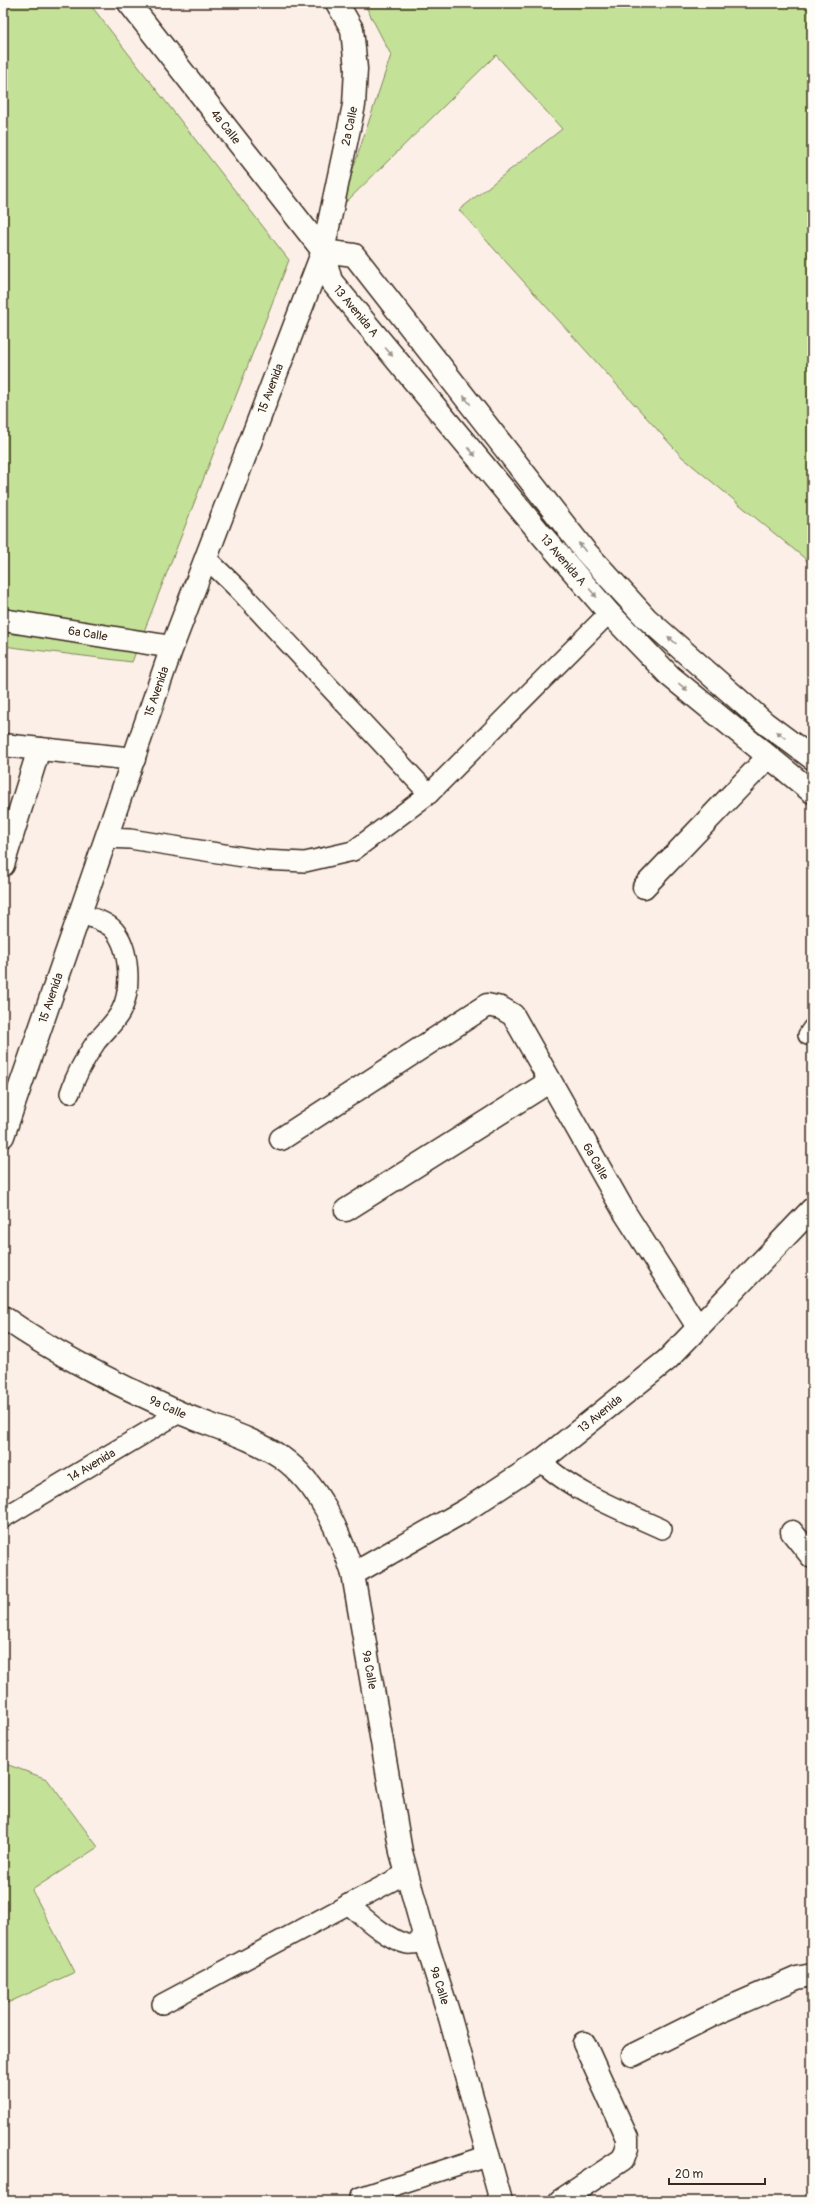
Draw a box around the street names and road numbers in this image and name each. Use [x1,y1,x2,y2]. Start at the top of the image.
street label: 2a Calle [339,105,361,147]
street label: 4a Calle [207,107,244,147]
street label: 13 Avenida A [330,282,382,341]
street label: 15 Avenida [255,361,288,416]
street label: 13 Avenida A [537,532,589,589]
street label: 6a Calle [67,624,109,645]
street label: 15 Avenida [141,664,173,719]
street label: 15 Avenida [36,971,67,1025]
street label: 6a Calle [579,1140,612,1183]
street label: 13 Avenida [575,1392,626,1436]
street label: 9a Calle [147,1393,188,1423]
street label: 14 Avenida [65,1445,119,1486]
street label: 9a Calle [358,1649,380,1691]
street label: 9a Calle [426,1965,452,2007]

